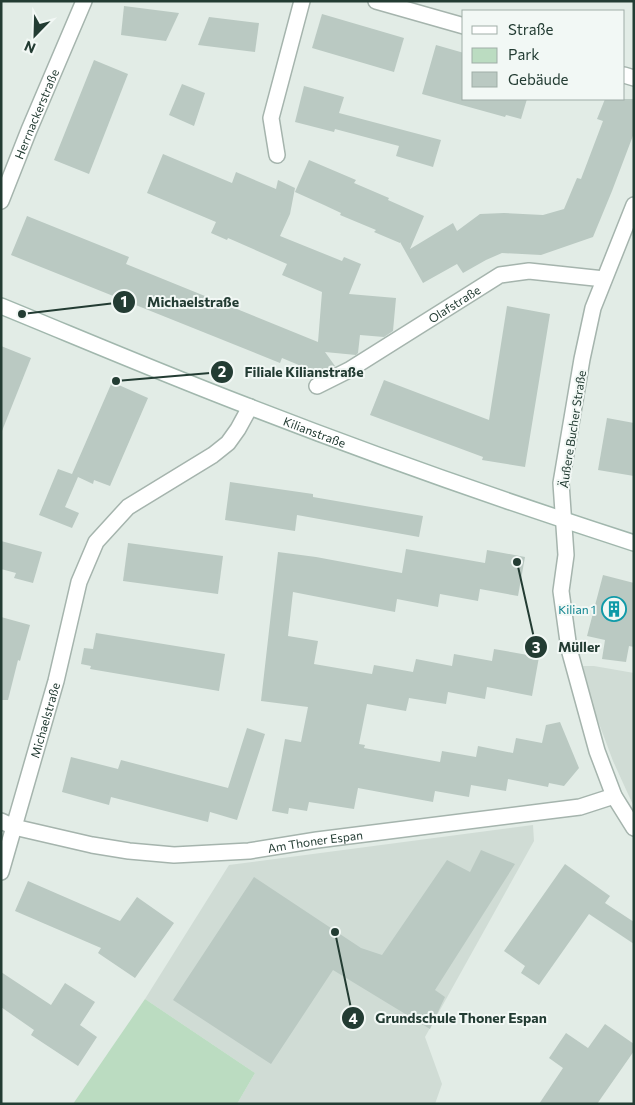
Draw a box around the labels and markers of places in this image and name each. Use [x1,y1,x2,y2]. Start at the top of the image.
callout: Michaelstraße [112,287,249,316]
callout: Filiale Kilianstraße [209,358,373,387]
building icon: Kilian 1 [601,596,627,622]
place label: Kilian 1 [558,602,596,616]
callout: Müller [523,633,611,662]
callout: Grundschule Thoner Espan [340,1004,557,1033]

